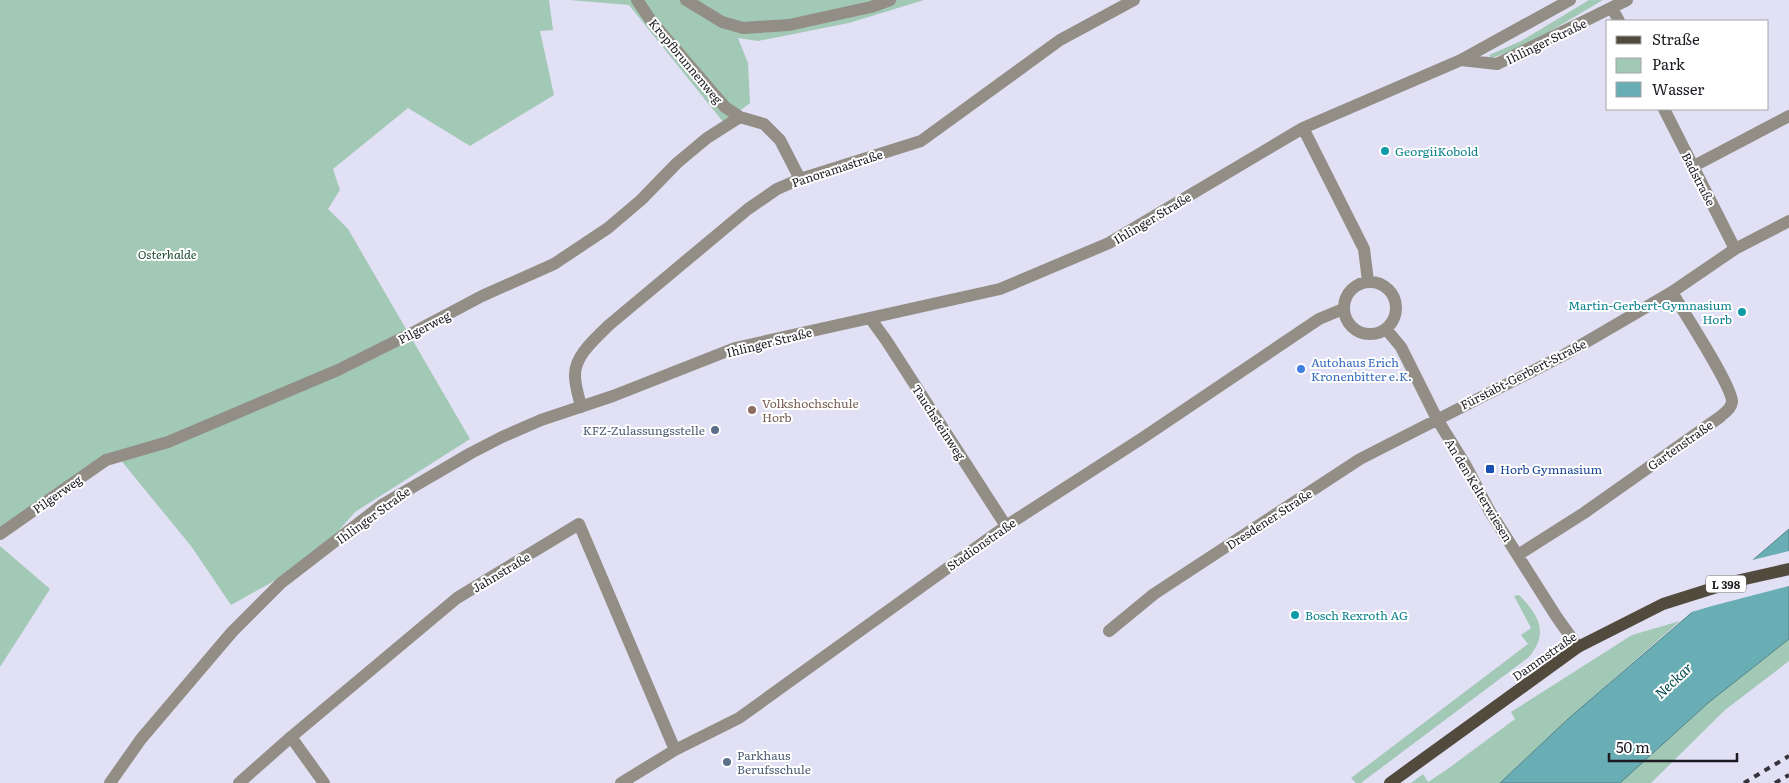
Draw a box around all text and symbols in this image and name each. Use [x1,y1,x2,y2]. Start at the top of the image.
street label: Ihlinger Straße [1503,14,1589,68]
street label: Kropfbrunnenweg [645,15,727,108]
legend [1606,20,1769,110]
text: Straße [1652,27,1700,50]
text: Park [1652,52,1686,75]
text: Wasser [1652,77,1704,100]
place label: GeorgiiKobold [1395,142,1479,160]
street label: Panoramastraße [789,145,885,191]
marker: GeorgiiKobold [1379,145,1391,157]
street label: Badstraße [1678,149,1720,209]
street label: Ihlinger Straße [1110,188,1194,248]
park label: Osterhalde [138,245,197,263]
place label: Martin-Gerbert-Gymnasium Horb [1568,296,1732,328]
street label: Pilgerweg [395,306,454,348]
marker: Martin-Gerbert-Gymnasium Horb [1736,306,1748,318]
street label: Ihlinger Straße [724,323,814,361]
street label: Fürstabt-Gerbert-Straße [1457,334,1589,414]
place label: Autohaus Erich Kronenbitter e.K. [1311,353,1412,385]
marker: Autohaus Erich Kronenbitter e.K. [1295,363,1307,375]
street label: Tauchsteinweg [908,381,970,463]
place label: Volkshochschule Horb [762,394,859,426]
marker: Volkshochschule Horb [746,404,758,416]
street label: Gartenstraße [1644,416,1716,474]
place label: KFZ-Zulassungsstelle [583,421,705,439]
marker: KFZ-Zulassungsstelle [709,424,721,436]
street label: An den Kelterwiesen [1441,435,1517,545]
place label: Horb Gymnasium [1500,460,1603,478]
marker: Horb Gymnasium [1484,463,1496,475]
street label: Pilgerweg [29,470,86,518]
street label: Ihlinger Straße [332,482,414,548]
street label: Dresdener Straße [1222,484,1316,554]
street label: Stadionstraße [943,513,1019,575]
street label: Jahnstraße [469,548,533,596]
road number: L 398 [1706,576,1746,592]
place label: Bosch Rexroth AG [1305,606,1408,624]
marker: Bosch Rexroth AG [1289,609,1301,621]
street label: Dammstraße [1508,627,1580,685]
water label: Neckar [1650,657,1697,703]
scale bar [1609,730,1736,762]
text: 50 m [1616,735,1650,758]
place label: Parkhaus Berufsschule [737,746,811,778]
marker: Parkhaus Berufsschule [721,756,733,768]

